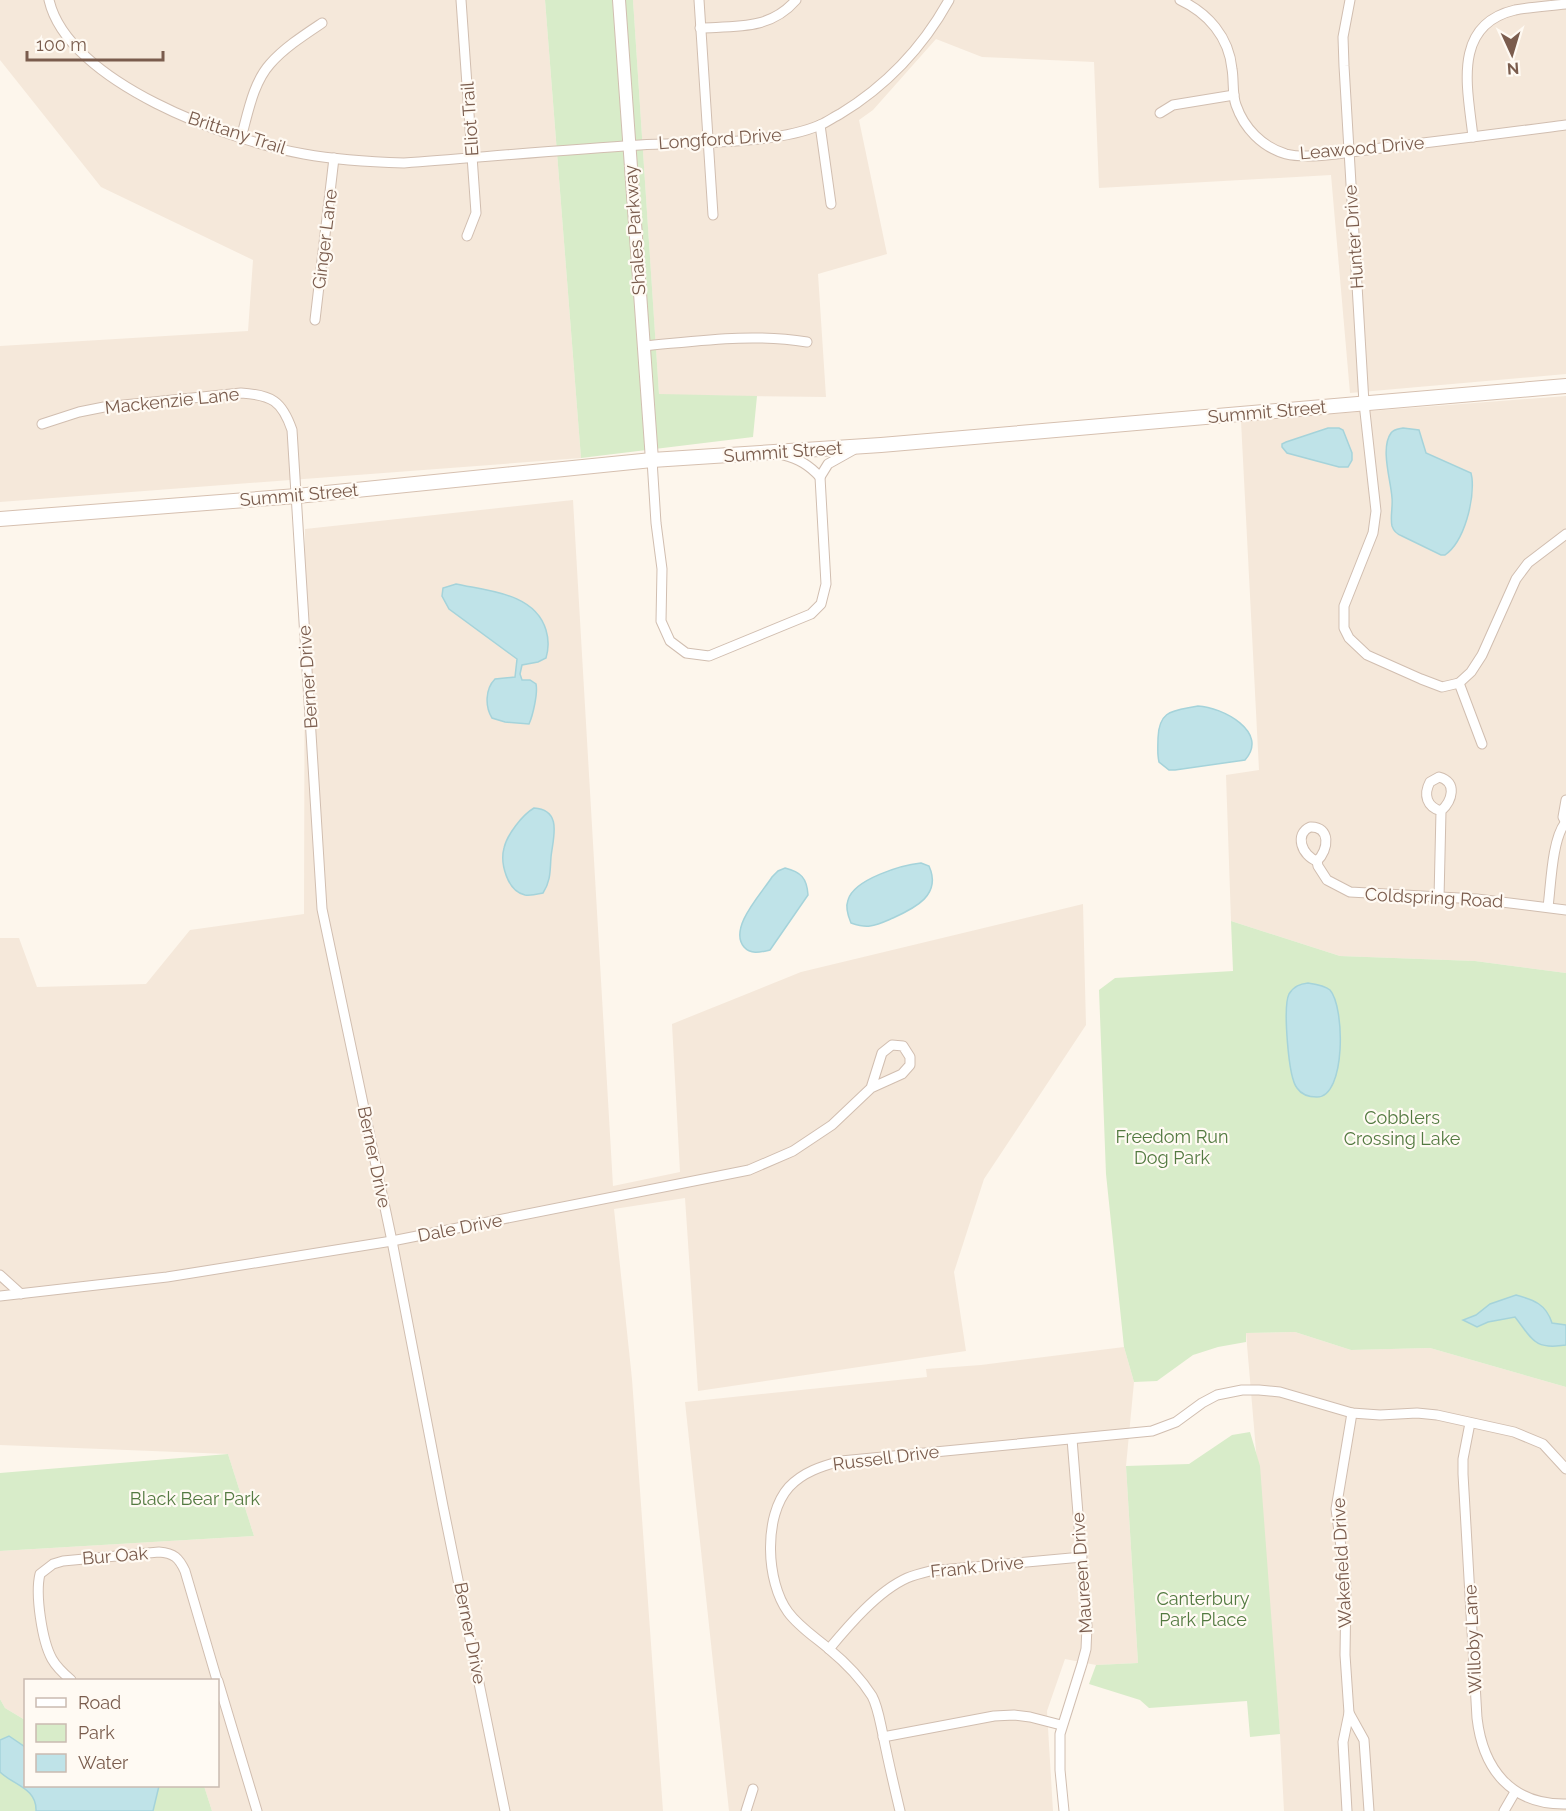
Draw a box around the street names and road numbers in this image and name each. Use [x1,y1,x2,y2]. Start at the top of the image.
street label: Eliot Trail [456,81,483,157]
street label: Brittany Trail [185,107,289,158]
street label: Longford Drive [657,124,783,153]
street label: Leawood Drive [1299,132,1425,163]
street label: Shales Parkway [619,164,650,296]
street label: Hunter Drive [1339,184,1368,290]
street label: Ginger Lane [308,187,341,290]
street label: Mackenzie Lane [104,383,241,418]
street label: Summit Street [1207,396,1327,427]
street label: Summit Street [723,437,843,466]
street label: Summit Street [239,479,359,510]
street label: Berner Drive [293,624,322,729]
street label: Coldspring Road [1364,883,1504,912]
street label: Berner Drive [353,1104,396,1210]
street label: Dale Drive [416,1209,504,1246]
street label: Russell Drive [832,1441,941,1474]
street label: Wakefield Drive [1328,1497,1355,1629]
street label: Maureen Drive [1067,1511,1096,1634]
street label: Bur Oak [81,1542,149,1569]
street label: Frank Drive [929,1551,1025,1582]
street label: Berner Drive [450,1580,491,1686]
street label: Willoby Lane [1459,1583,1486,1694]

